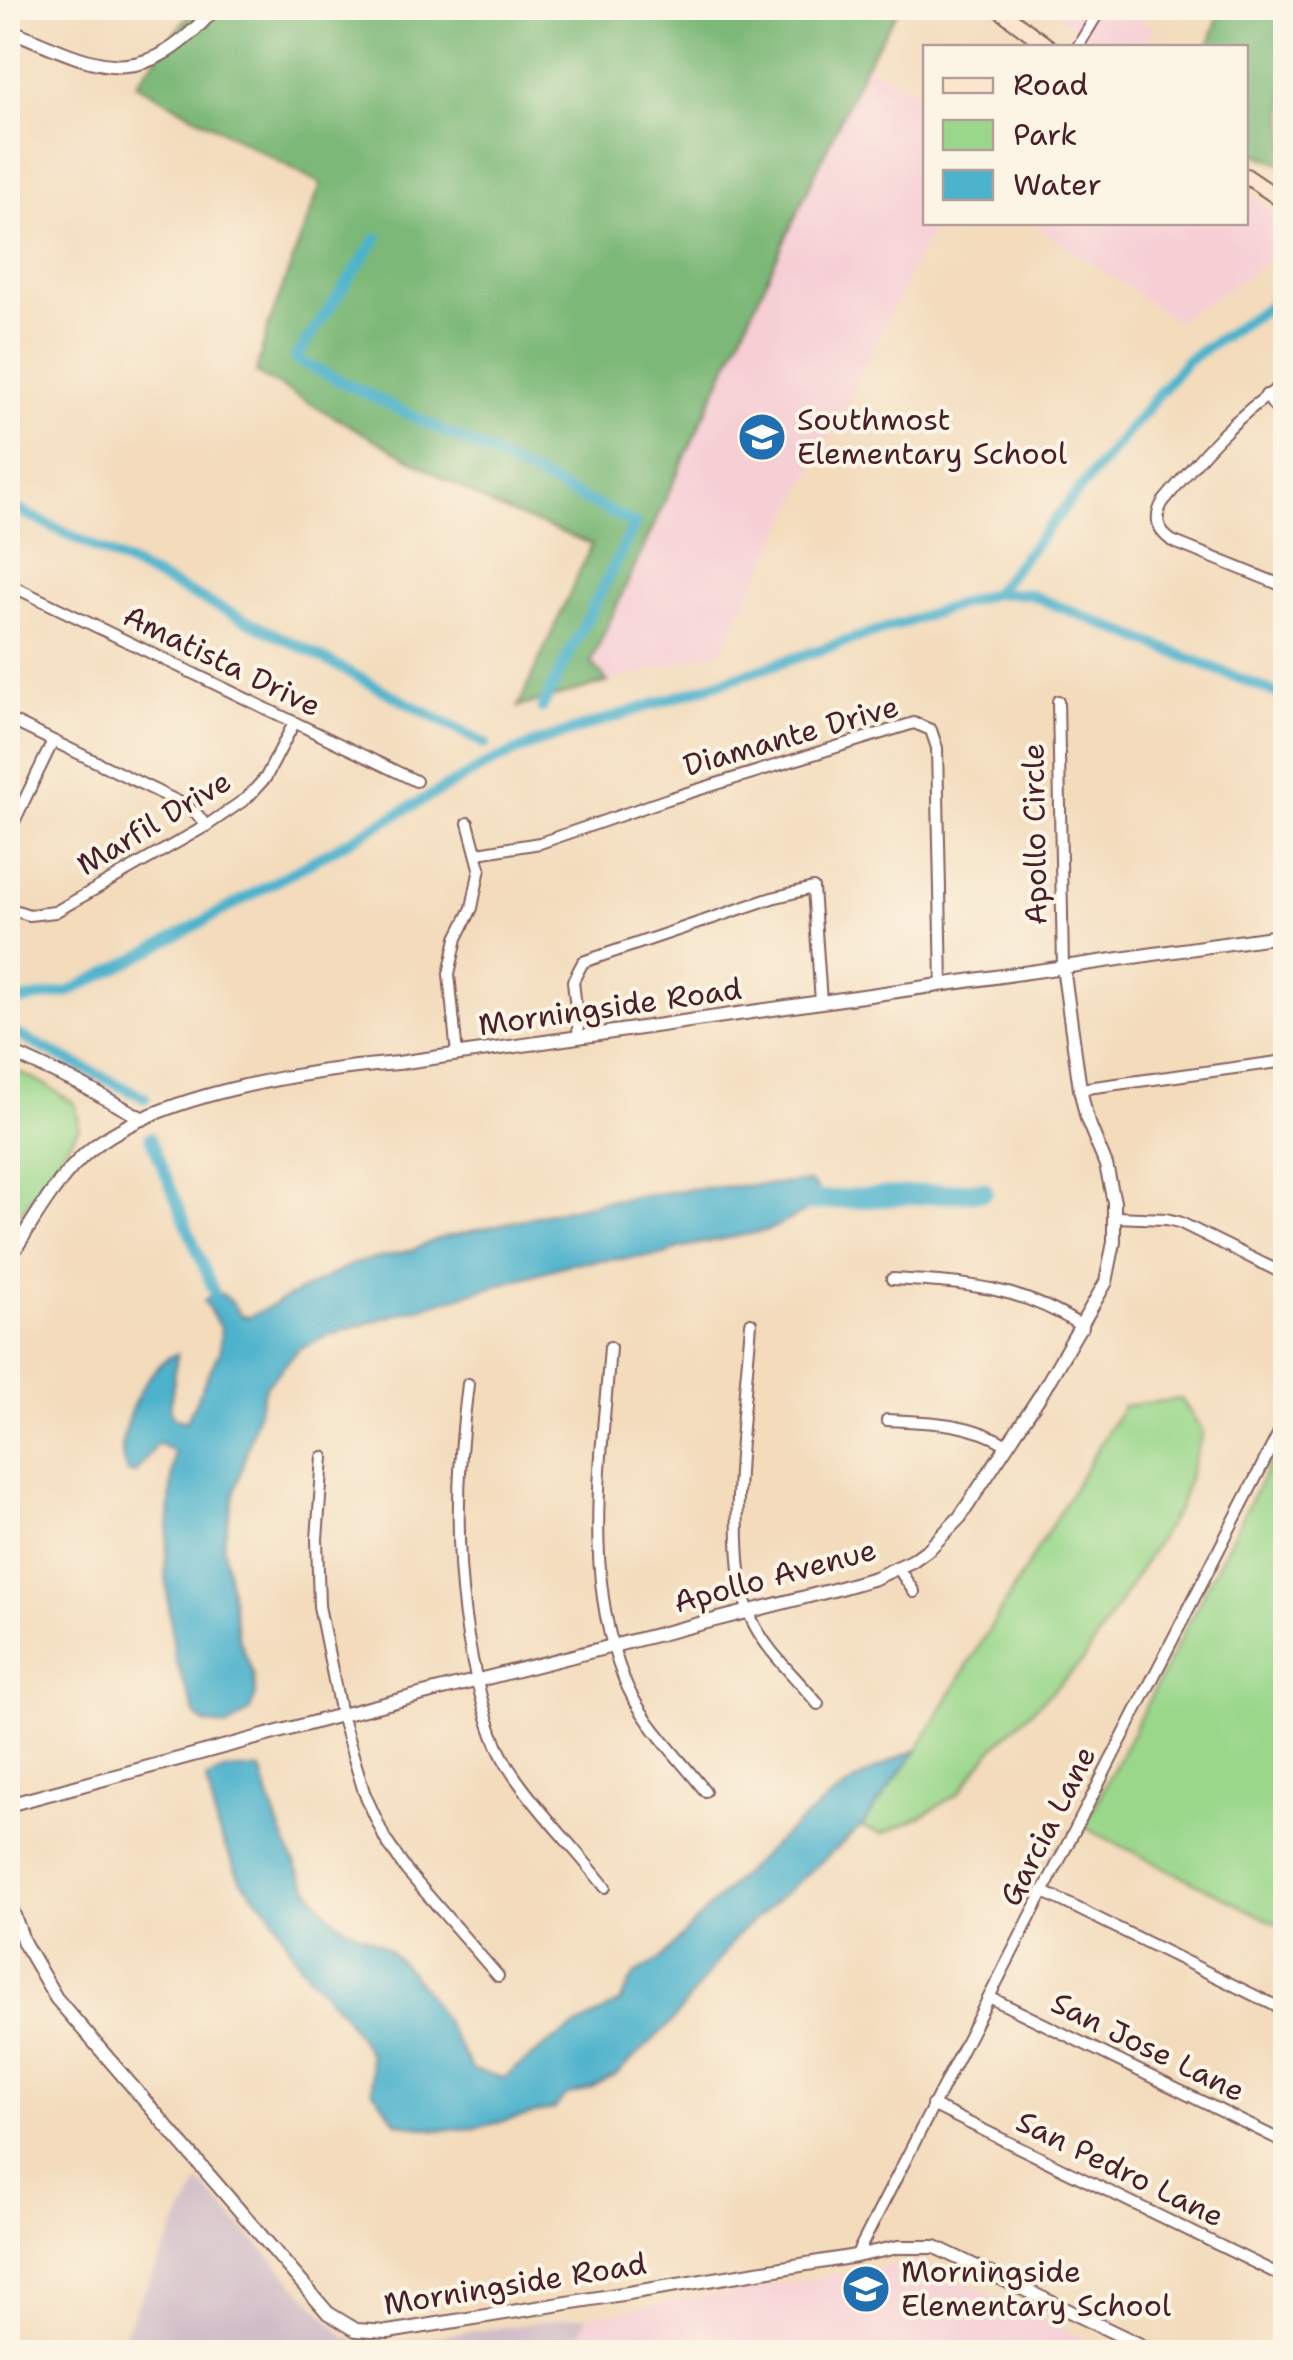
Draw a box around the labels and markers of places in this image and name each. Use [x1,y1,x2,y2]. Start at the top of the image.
place label: Southmost Elementary School [797,399,1067,474]
school or university icon: Southmost Elementary School [736,411,788,463]
place label: Morningside Elementary School [901,2251,1171,2326]
school or university icon: Morningside Elementary School [840,2263,892,2315]

